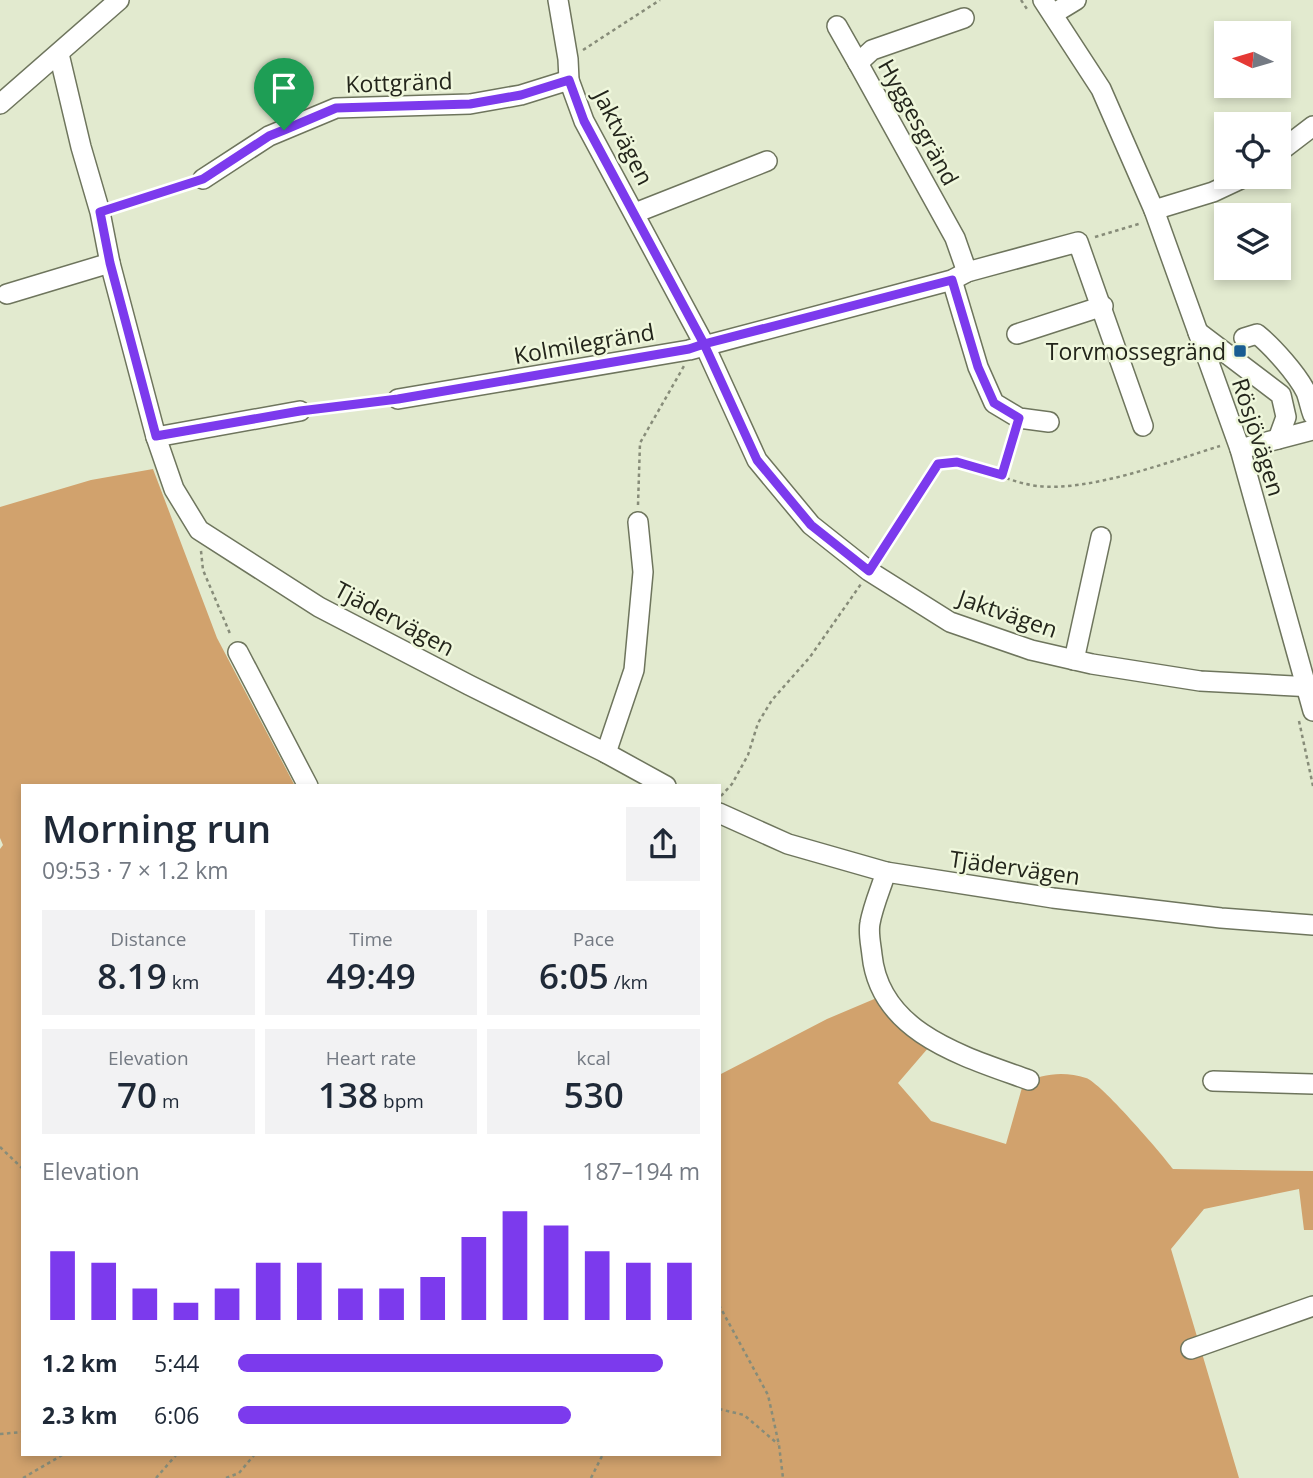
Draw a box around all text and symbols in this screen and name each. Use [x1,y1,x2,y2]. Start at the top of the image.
north arrow [1214,21,1292,98]
map controls [1214,21,1291,280]
street label: Hyggesgränd [871,53,967,191]
pin [254,58,314,130]
street label: Kottgränd [345,64,453,100]
icon: arrive [265,69,303,107]
street label: Jaktvägen [585,82,662,190]
button: locate [1214,112,1291,189]
button: layers [1214,203,1291,280]
street label: Kolmilegränd [511,315,657,371]
place label: Torvmossegränd [1046,335,1226,367]
marker: Torvmossegränd [1232,343,1248,359]
street label: Rösjövägen [1225,374,1293,500]
street label: Tjädervägen [329,573,461,663]
street label: Jaktvägen [952,580,1062,645]
text: Morning run [42,802,271,854]
button: share [626,807,700,881]
street label: Tjädervägen [948,842,1082,892]
text: 09:53 · 7 × 1.2 km [42,854,229,886]
text: Distance [110,926,187,952]
text: Time [349,926,393,952]
text: Pace [573,926,615,952]
text: 8.19 [97,952,167,999]
text: 49:49 [326,952,416,999]
text: 6:05 [539,952,609,999]
text: km [167,969,199,995]
text: /km [609,969,648,995]
text: Elevation [108,1045,189,1071]
text: Heart rate [326,1045,416,1071]
text: kcal [576,1045,611,1071]
text: 70 [117,1071,157,1118]
text: 138 [318,1071,378,1118]
text: 530 [564,1071,624,1118]
text: m [157,1088,180,1114]
text: bpm [378,1088,424,1114]
text: Elevation [42,1155,140,1187]
text: 187–194 m [582,1155,700,1187]
text: 1.2 km [42,1347,118,1379]
text: 5:44 [154,1347,200,1379]
text: 2.3 km [42,1399,118,1431]
text: 6:06 [154,1399,200,1431]

